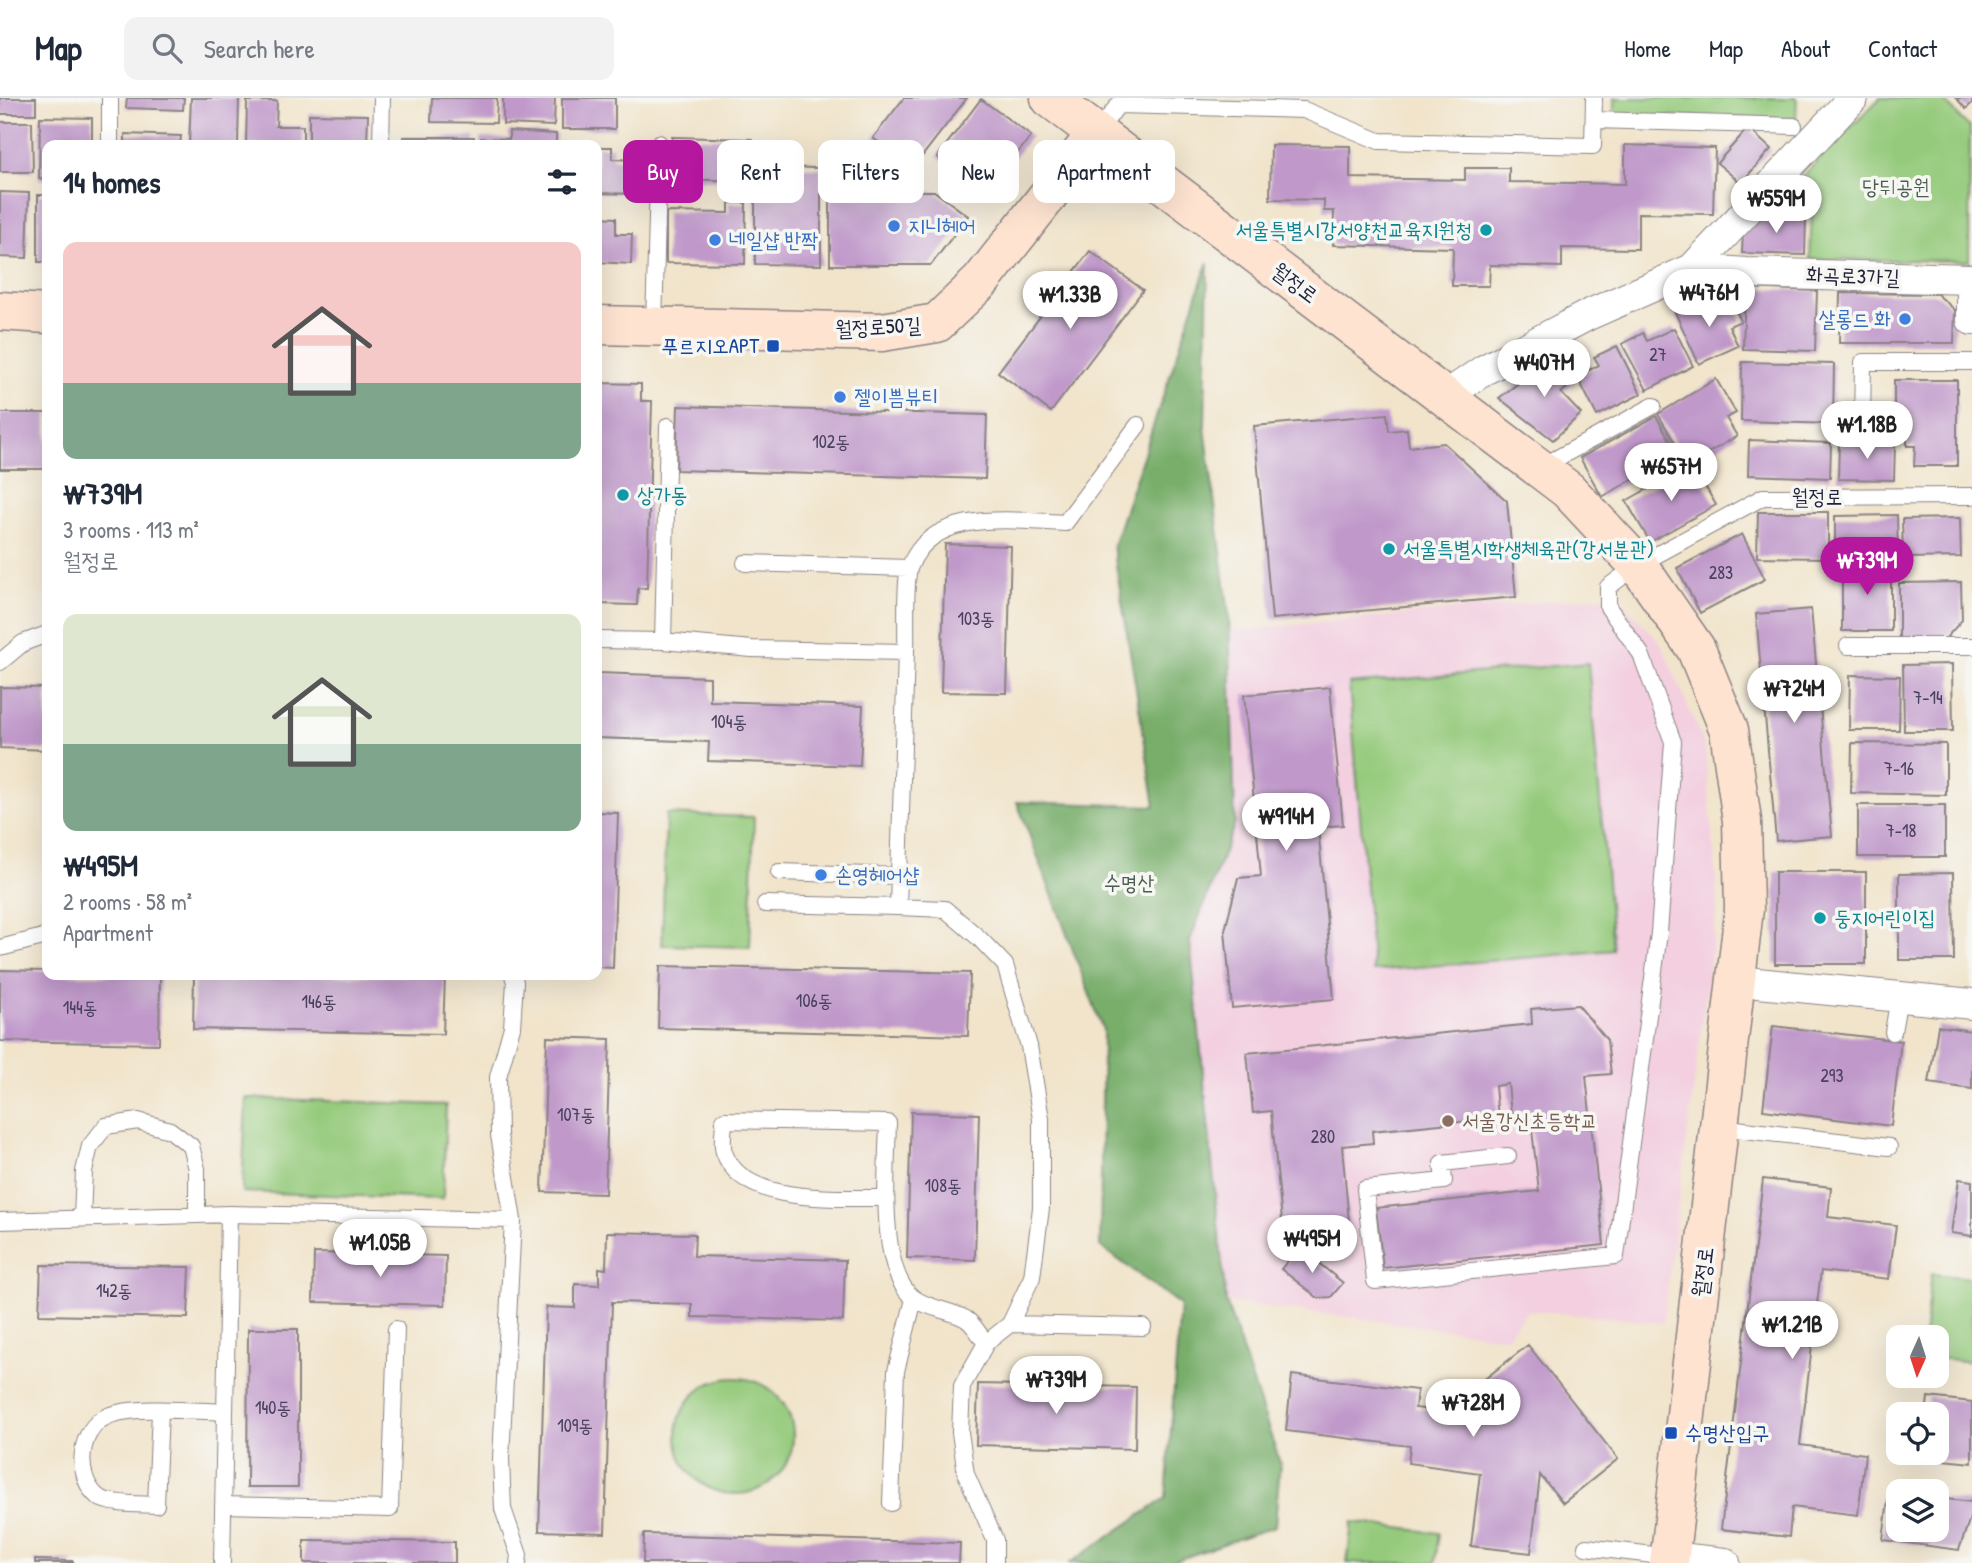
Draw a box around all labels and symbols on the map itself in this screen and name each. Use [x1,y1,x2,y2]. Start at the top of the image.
park label: 당뒤공원 [1862,172,1930,201]
pin: ₩559M [1727,176,1825,235]
place label: 지니헤어 [908,211,976,240]
place label: 서울특별시강서양천교육지원청 [1235,215,1472,244]
marker: 지니헤어 [886,218,902,234]
marker: 서울특별시강서양천교육지원청 [1478,222,1494,238]
place label: 네일샵 반짝 [729,225,818,254]
marker: 네일샵 반짝 [707,232,723,248]
street label: 월정로 [1266,256,1324,309]
street label: 화곡로3가길 [1806,259,1901,292]
pin: ₩476M [1660,270,1758,329]
pin: ₩1.33B [1013,272,1127,331]
place label: 살롱드 화 [1819,304,1891,333]
street label: 월정로50길 [834,310,922,343]
marker: 살롱드 화 [1897,311,1913,327]
place label: 푸르지오APT [661,331,760,360]
marker: 푸르지오APT [765,338,781,354]
pin: ₩407M [1495,340,1593,399]
house number: 27 [1649,342,1667,367]
place label: 젤이쁨뷰티 [854,382,939,411]
marker: 젤이쁨뷰티 [832,389,848,405]
pin: ₩1.18B [1810,402,1924,461]
house number: 102동 [812,429,850,454]
pin: ₩657M [1622,444,1720,503]
place label: 상가동 [637,480,688,509]
street label: 월정로 [1792,482,1842,511]
marker: 상가동 [615,487,631,503]
place label: 서울특별시학생체육관(강서분관) [1403,534,1654,563]
pin: ₩739M [1818,538,1916,597]
marker: 서울특별시학생체육관(강서분관) [1381,541,1397,557]
house number: 283 [1709,560,1733,585]
house number: 103동 [957,606,995,631]
pin: ₩724M [1745,666,1843,725]
house number: 7-14 [1913,685,1943,710]
house number: 104동 [711,709,747,734]
house number: 7-16 [1884,756,1914,781]
pin: ₩914M [1237,794,1335,853]
house number: 7-18 [1886,818,1916,843]
place label: 손영헤어샵 [835,860,920,889]
marker: 손영헤어샵 [813,867,829,883]
park label: 수명산 [1104,868,1154,897]
place label: 둥지어린이집 [1834,903,1935,932]
marker: 둥지어린이집 [1812,910,1828,926]
house number: 106동 [796,988,832,1013]
house number: 146동 [302,989,336,1014]
house number: 144동 [63,995,97,1020]
house number: 293 [1820,1063,1844,1088]
house number: 107동 [557,1102,595,1127]
place label: 서울강신초등학교 [1462,1106,1597,1135]
marker: 서울강신초등학교 [1440,1113,1456,1129]
house number: 280 [1311,1124,1335,1149]
house number: 108동 [925,1173,961,1198]
pin: ₩495M [1263,1216,1361,1275]
pin: ₩1.05B [323,1220,437,1279]
street label: 월정로 [1685,1245,1720,1299]
house number: 142동 [96,1278,132,1303]
pin: ₩1.21B [1735,1302,1849,1361]
north arrow [1886,1325,1950,1388]
pin: ₩739M [1007,1356,1105,1416]
pin: ₩728M [1424,1380,1522,1439]
house number: 140동 [255,1395,291,1420]
house number: 109동 [557,1413,593,1438]
place label: 수명산입구 [1685,1418,1770,1447]
marker: 수명산입구 [1663,1425,1679,1441]

